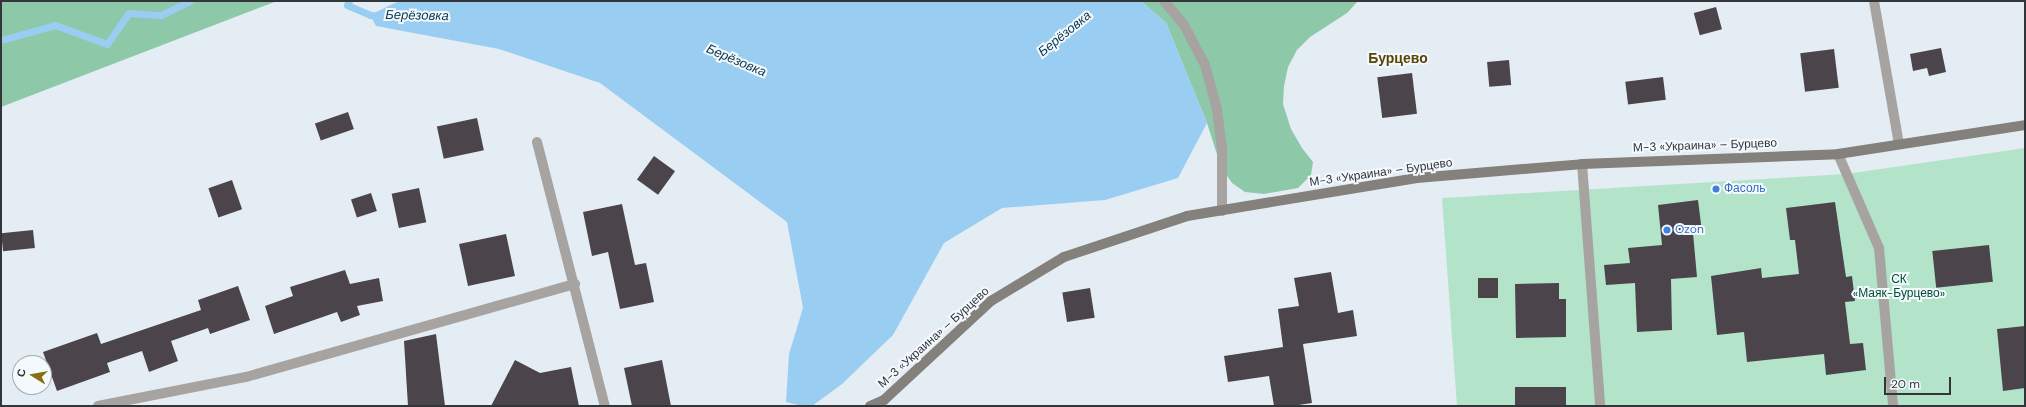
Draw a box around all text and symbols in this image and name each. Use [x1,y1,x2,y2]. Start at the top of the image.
water label: Берёзовка [385,8,449,24]
water label: Берёзовка [1035,8,1095,60]
water label: Берёзовка [704,41,768,81]
district label: Бурцево [1368,50,1428,66]
street label: М-3 «Украина» – Бурцево [1633,136,1777,156]
street label: М-3 «Украина» – Бурцево [1309,156,1453,190]
place label: Фасоль [1724,182,1766,196]
marker: Фасоль [1711,184,1721,194]
place label: Ozon [1675,223,1704,237]
marker: Ozon [1662,225,1672,235]
park label: СК «Маяк-Бурцево» [1853,273,1945,301]
street label: М-3 «Украина» – Бурцево [876,284,992,392]
north arrow [12,355,52,395]
text: С [14,368,29,378]
scale bar [1886,369,1953,395]
text: 20 m [1891,376,1920,392]

